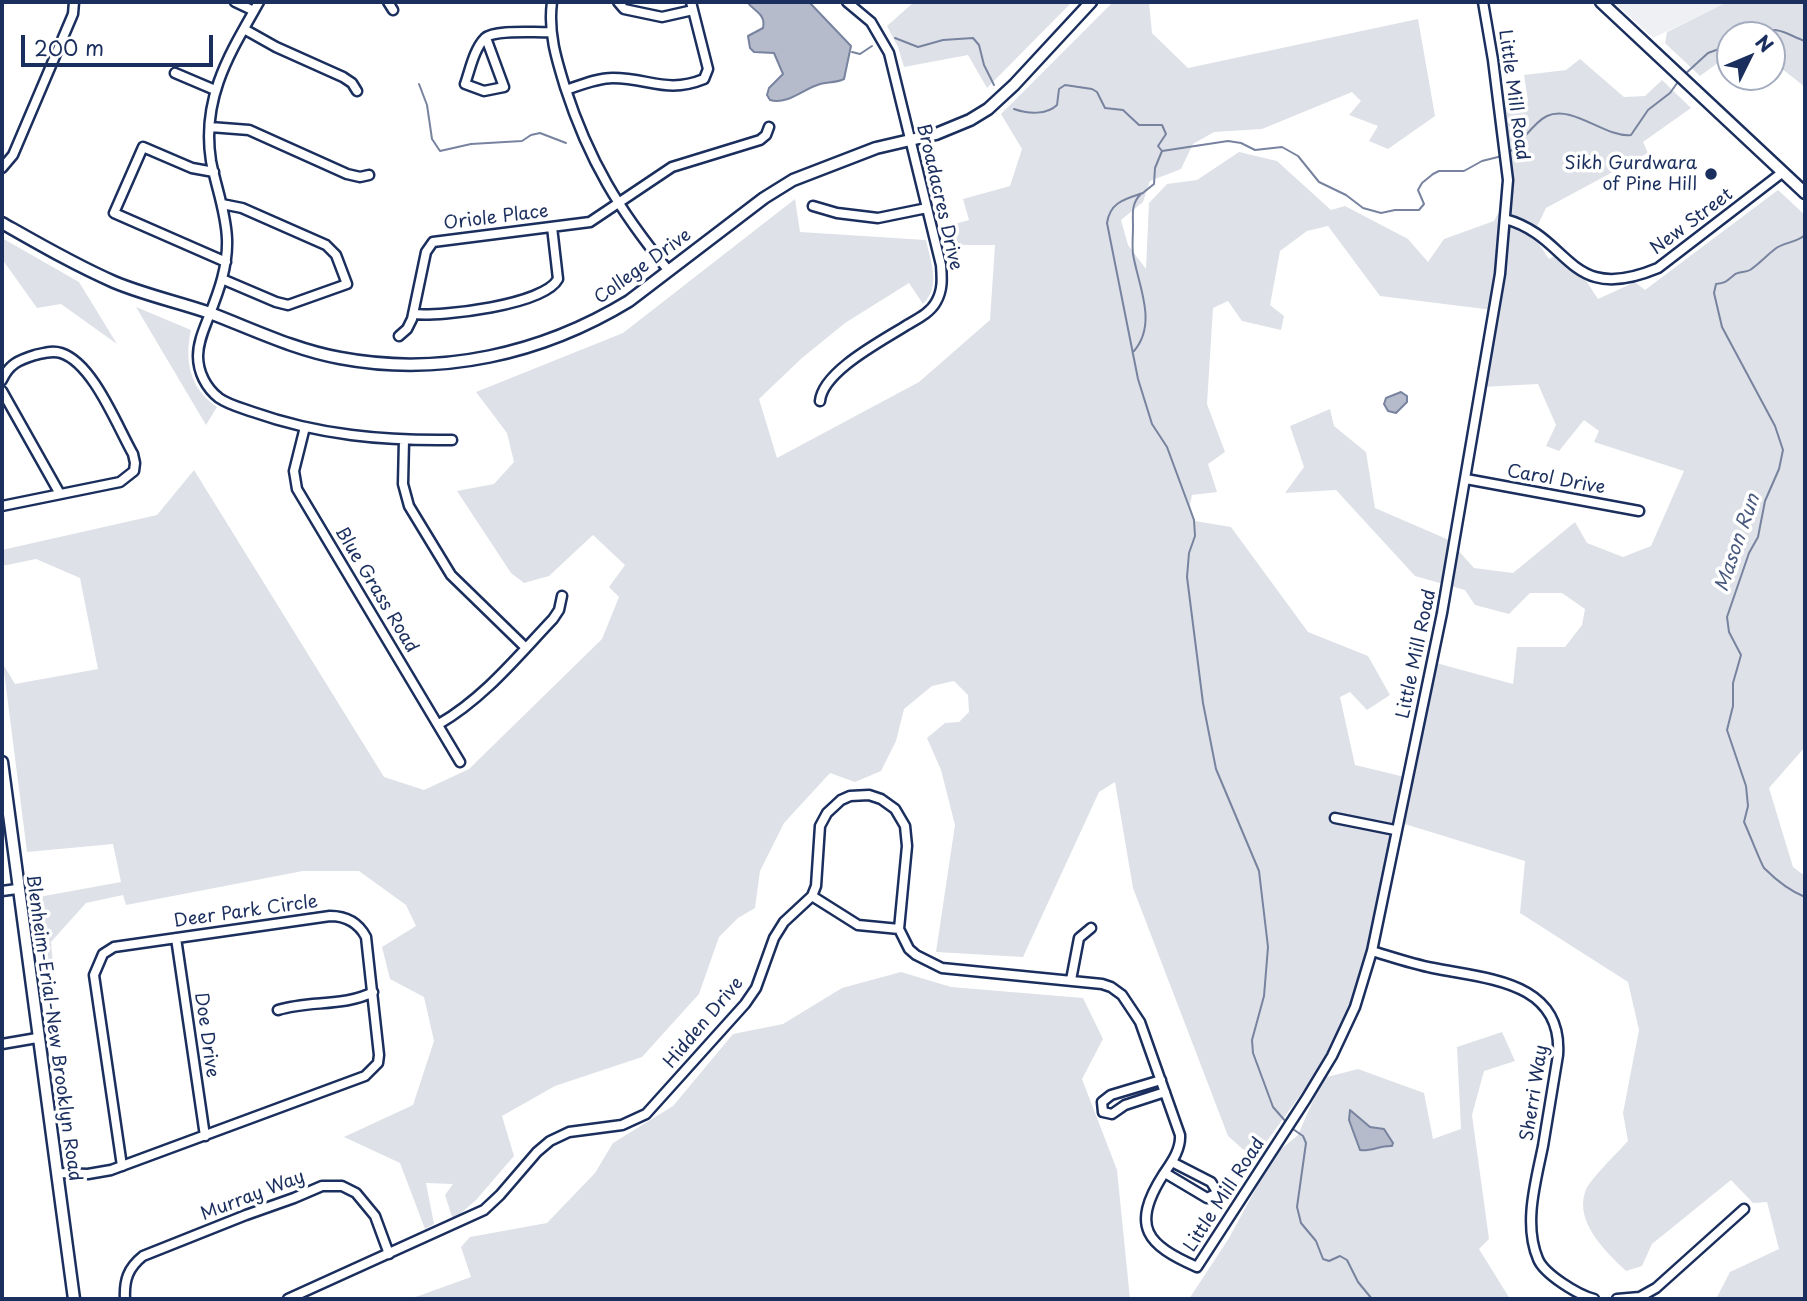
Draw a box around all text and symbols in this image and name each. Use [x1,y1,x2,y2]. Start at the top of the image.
scale bar [24,21,217,65]
north arrow [1716,21,1786,91]
street label: Little Mill Road [1493,28,1533,162]
text: N [1750,28,1780,58]
text: 200 m [34,31,104,63]
street label: Broadacres Drive [912,122,966,272]
place label: Sikh Gurdwara of Pine Hill [1565,153,1697,196]
marker: Sikh Gurdwara of Pine Hill [1703,166,1719,182]
street label: New Street [1647,184,1737,260]
street label: Oriole Place [442,201,550,235]
street label: College Drive [590,225,696,309]
street label: Carol Drive [1505,461,1607,499]
water label: Mason Run [1711,491,1765,595]
street label: Blue Grass Road [330,523,422,657]
street label: Little Mill Road [1393,587,1441,721]
street label: Blenheim-Erial-New Brooklyn Road [21,873,85,1183]
street label: Deer Park Circle [173,891,319,933]
street label: Hidden Drive [660,973,748,1073]
street label: Doe Drive [189,991,223,1079]
street label: Sherri Way [1517,1043,1553,1143]
street label: Little Mill Road [1180,1134,1270,1256]
street label: Murray Way [198,1166,308,1226]

